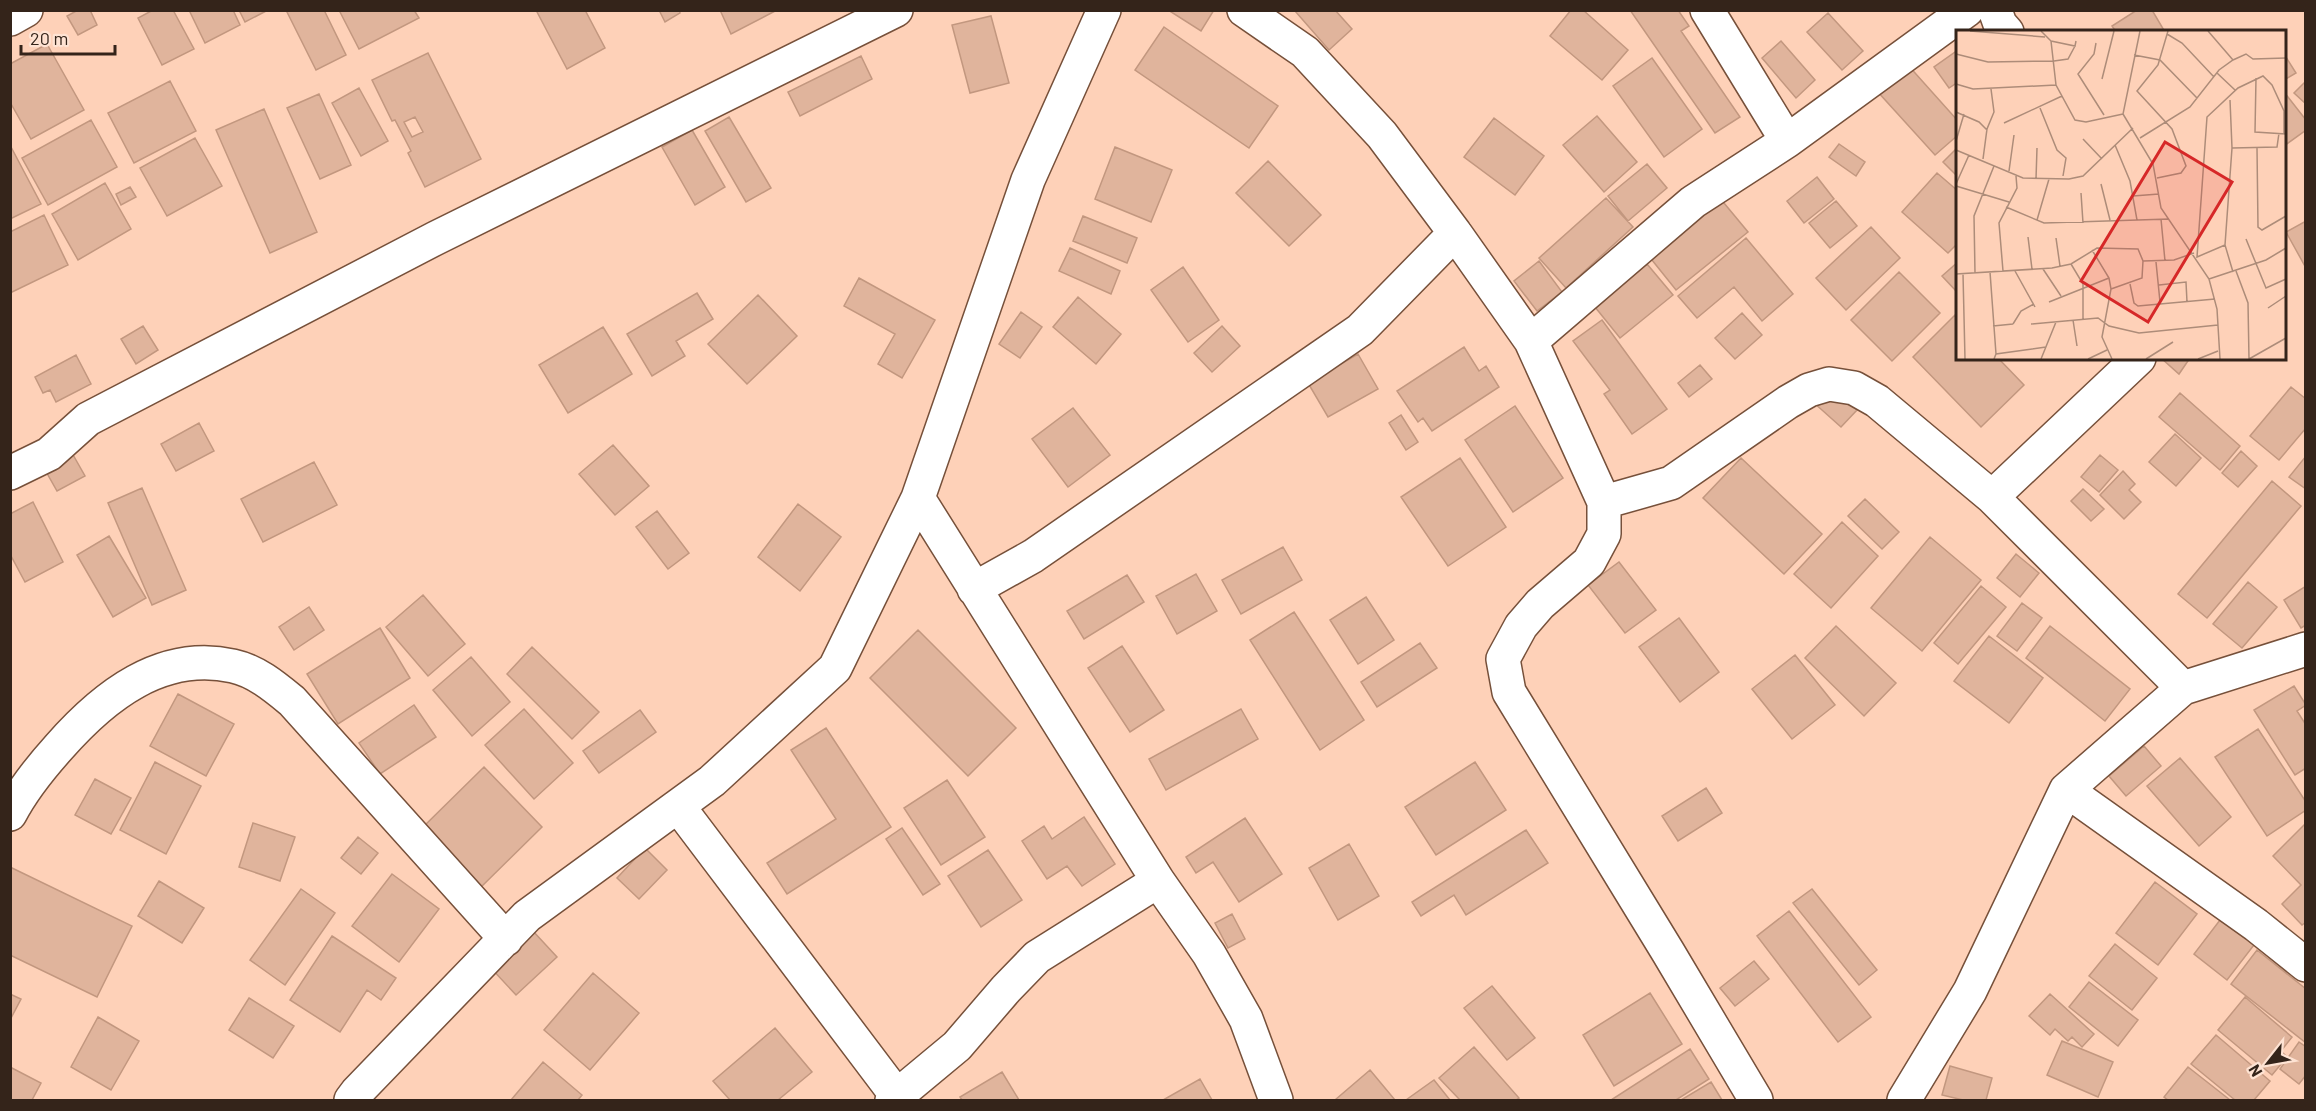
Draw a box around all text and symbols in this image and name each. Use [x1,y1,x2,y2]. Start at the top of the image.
scale bar [21,18,116,56]
text: 20 m [30,27,68,49]
inset map [1956,30,2286,360]
north arrow [2238,1033,2298,1093]
text: N [2244,1062,2266,1080]

